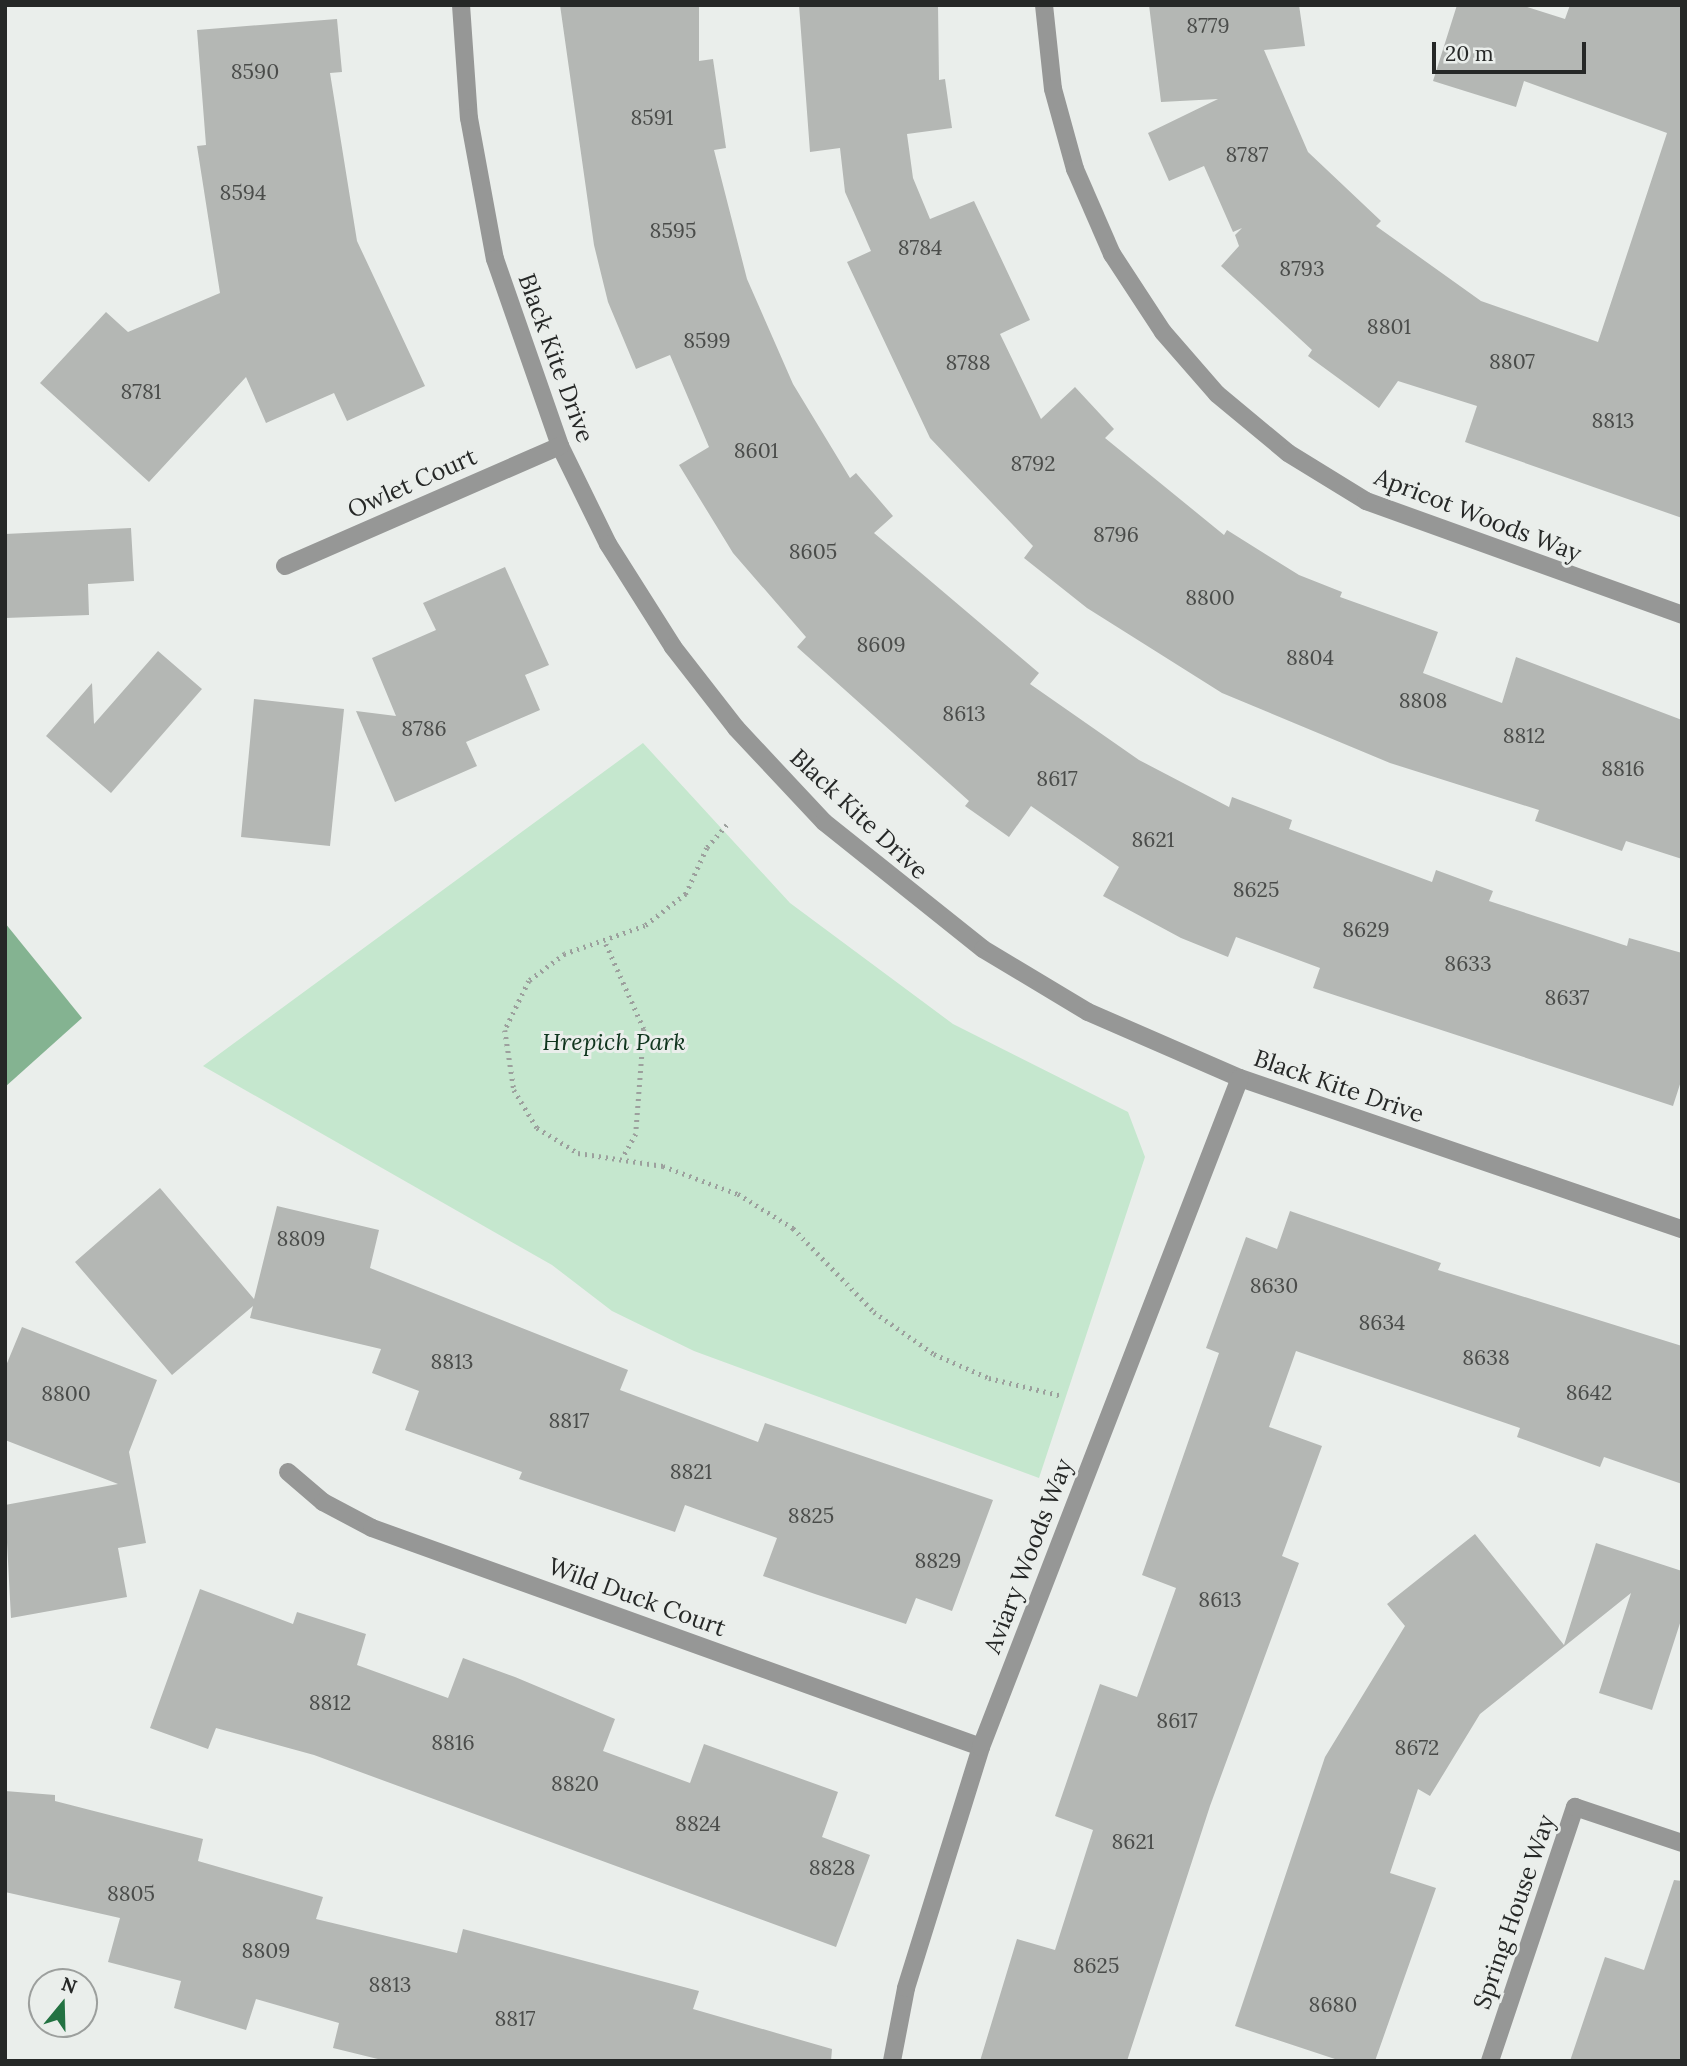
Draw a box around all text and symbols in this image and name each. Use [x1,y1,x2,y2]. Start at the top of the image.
house number: 8779 [1186,13,1230,39]
scale bar [1435,28,1589,72]
text: 20 m [1445,40,1494,67]
house number: 8590 [231,59,279,85]
house number: 8591 [630,105,674,131]
house number: 8787 [1226,142,1268,168]
house number: 8594 [220,180,266,206]
house number: 8595 [650,218,696,244]
house number: 8784 [898,235,942,261]
house number: 8793 [1279,256,1325,282]
street label: Black Kite Drive [512,270,600,446]
house number: 8801 [1367,314,1411,340]
house number: 8599 [683,328,731,354]
house number: 8807 [1489,349,1535,375]
house number: 8788 [945,350,991,376]
house number: 8781 [121,379,161,405]
house number: 8813 [1592,408,1634,434]
house number: 8601 [734,438,778,464]
street label: Owlet Court [343,442,481,524]
house number: 8792 [1011,451,1055,477]
street label: Apricot Woods Way [1370,462,1586,568]
house number: 8796 [1093,522,1139,548]
house number: 8605 [789,539,837,565]
house number: 8800 [1185,585,1235,611]
house number: 8609 [856,632,906,658]
house number: 8804 [1286,645,1334,671]
house number: 8808 [1399,688,1447,714]
house number: 8613 [942,701,986,727]
house number: 8786 [401,716,447,742]
house number: 8812 [1503,723,1545,749]
street label: Black Kite Drive [784,743,934,885]
house number: 8816 [1601,756,1645,782]
house number: 8617 [1036,766,1078,792]
house number: 8621 [1132,827,1174,853]
house number: 8625 [1233,877,1279,903]
house number: 8629 [1342,917,1390,943]
house number: 8633 [1444,951,1492,977]
house number: 8637 [1545,985,1589,1011]
park label: Hrepich Park [542,1028,686,1056]
street label: Black Kite Drive [1250,1043,1428,1129]
house number: 8809 [277,1226,325,1252]
house number: 8630 [1250,1273,1298,1299]
house number: 8634 [1358,1310,1406,1336]
house number: 8638 [1462,1345,1510,1371]
house number: 8813 [431,1349,473,1375]
house number: 8642 [1566,1380,1612,1406]
house number: 8800 [41,1381,91,1407]
house number: 8817 [549,1408,589,1434]
street label: Aviary Woods Way [978,1455,1078,1657]
house number: 8821 [670,1459,712,1485]
house number: 8825 [788,1503,834,1529]
house number: 8829 [914,1548,962,1574]
street label: Wild Duck Court [544,1552,730,1642]
house number: 8613 [1198,1587,1242,1613]
house number: 8812 [309,1690,351,1716]
house number: 8617 [1156,1708,1198,1734]
house number: 8816 [431,1730,475,1756]
house number: 8672 [1395,1735,1439,1761]
house number: 8820 [551,1771,599,1797]
house number: 8824 [675,1811,721,1837]
street label: Spring House Way [1467,1811,1561,2013]
house number: 8621 [1112,1829,1154,1855]
house number: 8828 [809,1855,855,1881]
house number: 8805 [107,1881,155,1907]
house number: 8809 [242,1938,290,1964]
house number: 8625 [1073,1953,1119,1979]
north arrow [28,1968,98,2038]
text: N [58,1971,80,1999]
house number: 8813 [369,1972,411,1998]
house number: 8680 [1309,1992,1357,2018]
house number: 8817 [495,2006,535,2032]

